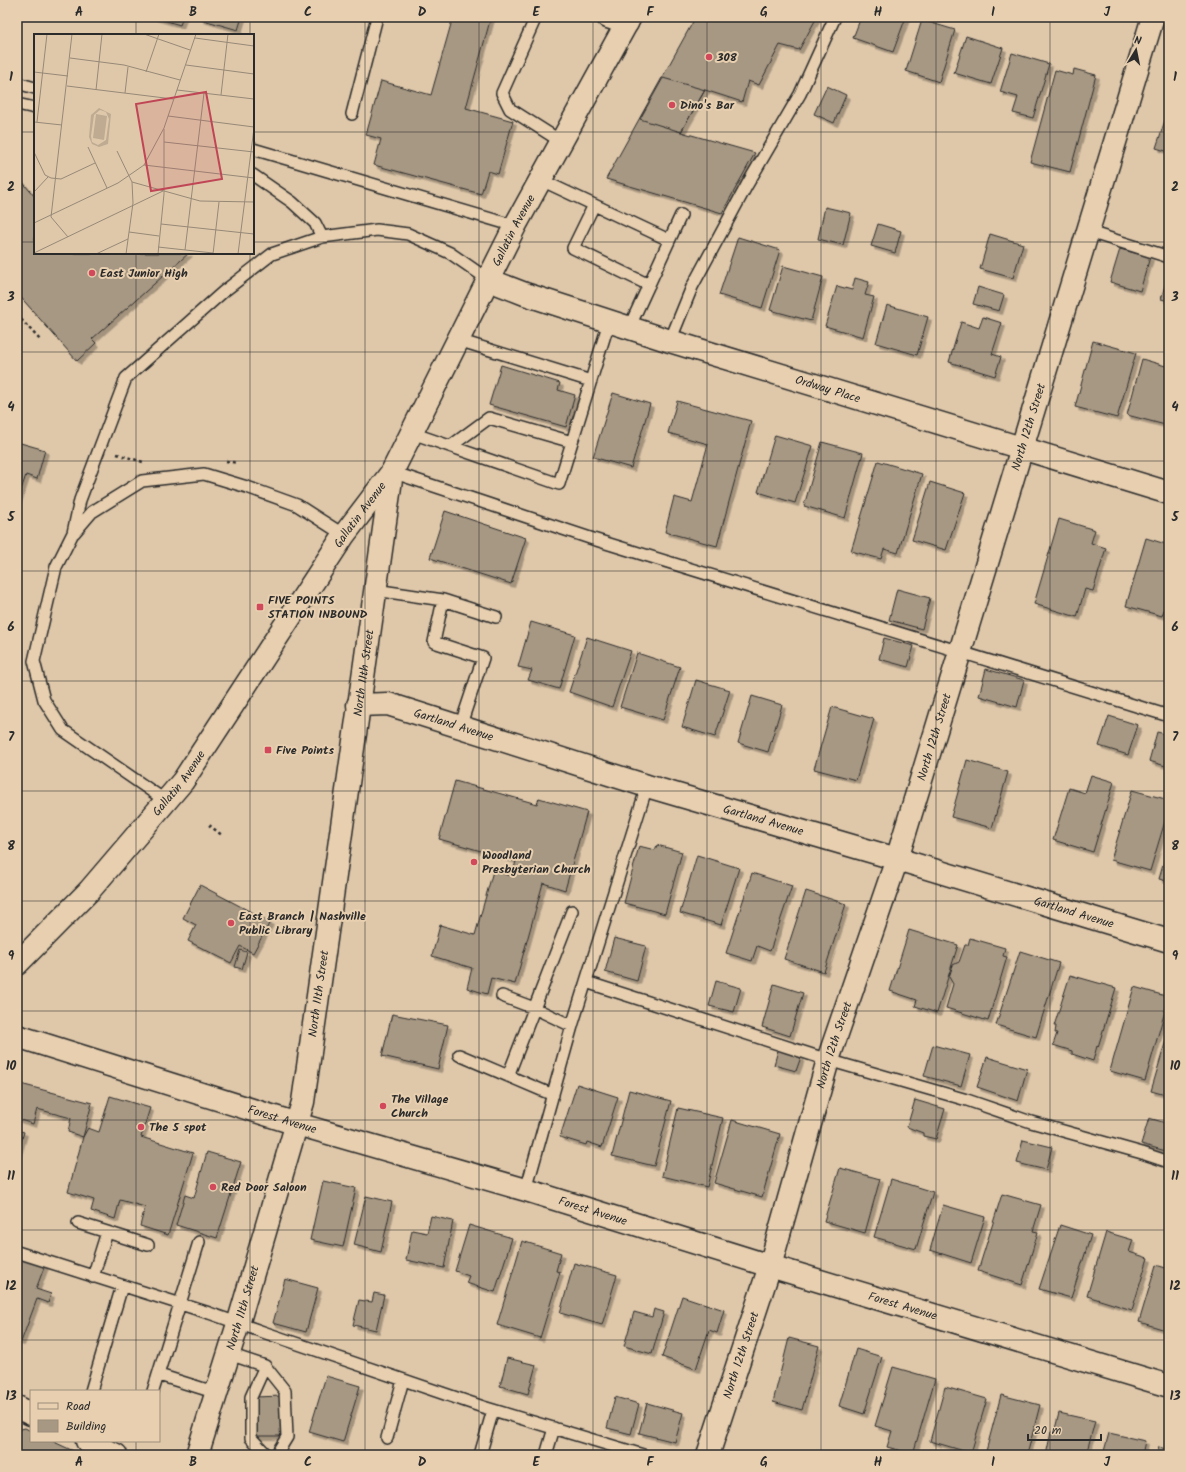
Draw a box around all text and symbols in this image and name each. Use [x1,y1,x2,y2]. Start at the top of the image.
text: A [75,2,83,23]
text: B [189,2,197,23]
text: C [304,2,312,23]
text: D [418,2,427,23]
text: E [532,2,540,23]
text: F [646,2,654,23]
text: G [760,2,768,23]
text: H [874,2,883,23]
text: I [991,2,995,23]
text: J [1104,2,1111,23]
north arrow [1116,30,1156,70]
text: N [1133,32,1143,51]
inset map [34,34,254,254]
place label: 308 [716,48,738,67]
marker: 308 [704,52,714,62]
text: 1 [9,67,13,88]
text: 1 [1173,67,1177,88]
place label: Dino's Bar [680,96,735,115]
marker: Dino's Bar [667,100,677,110]
text: 2 [7,177,15,198]
text: 2 [1171,177,1179,198]
street label: Gallatin Avenue [487,190,540,269]
place label: East Junior High [100,264,188,283]
marker: East Junior High [87,268,97,278]
text: 3 [6,287,15,308]
text: 3 [1170,287,1179,308]
street label: Ordway Place [793,370,863,408]
street label: North 12th Street [1006,381,1051,473]
text: 4 [7,397,15,418]
text: 4 [1171,397,1179,418]
street label: Gallatin Avenue [329,477,391,552]
text: 5 [7,507,16,528]
text: 5 [1171,507,1180,528]
place label: FIVE POINTS STATION INBOUND [268,591,367,624]
marker: FIVE POINTS STATION INBOUND [255,602,265,612]
text: 6 [7,617,15,638]
text: 6 [1171,617,1179,638]
street label: North 11th Street [348,628,379,717]
street label: North 12th Street [912,691,956,783]
street label: Gartland Avenue [411,703,497,747]
text: 7 [8,727,15,748]
text: 7 [1172,727,1179,748]
place label: Five Points [276,741,334,760]
marker: Five Points [263,745,273,755]
street label: Gallatin Avenue [147,746,210,820]
street label: Gartland Avenue [721,799,806,841]
text: 8 [7,836,15,857]
text: 8 [1171,836,1179,857]
place label: Woodland Presbyterian Church [482,846,591,879]
marker: Woodland Presbyterian Church [469,857,479,867]
street label: Gartland Avenue [1032,891,1117,934]
place label: East Branch | Nashville Public Library [239,907,366,940]
marker: East Branch | Nashville Public Library [226,918,236,928]
text: 9 [8,946,15,967]
text: 9 [1172,946,1179,967]
street label: North 11th Street [303,949,334,1038]
street label: North 12th Street [811,999,857,1091]
text: 10 [6,1056,17,1077]
text: 10 [1170,1056,1181,1077]
place label: The Village Church [391,1090,449,1123]
street label: Forest Avenue [245,1100,319,1139]
marker: The Village Church [378,1101,388,1111]
place label: The 5 spot [149,1118,207,1137]
marker: The 5 spot [136,1122,146,1132]
text: 11 [7,1166,15,1187]
text: 11 [1171,1166,1179,1187]
place label: Red Door Saloon [221,1178,307,1197]
marker: Red Door Saloon [208,1182,218,1192]
street label: Forest Avenue [556,1191,630,1231]
street label: North 11th Street [221,1263,264,1353]
text: 12 [5,1276,17,1297]
text: 12 [1169,1276,1181,1297]
street label: Forest Avenue [866,1287,940,1325]
street label: North 12th Street [718,1309,764,1401]
text: 13 [5,1386,17,1407]
text: 13 [1169,1386,1181,1407]
legend [30,1390,160,1442]
text: Road [66,1397,91,1416]
scale bar [1028,1416,1101,1442]
text: Building [66,1417,106,1436]
text: 20 m [1034,1421,1062,1440]
text: A [75,1452,83,1472]
text: B [189,1452,197,1472]
text: C [304,1452,312,1472]
text: D [418,1452,427,1472]
text: E [532,1452,540,1472]
text: F [646,1452,654,1472]
text: G [760,1452,768,1472]
text: H [874,1452,883,1472]
text: I [991,1452,995,1472]
text: J [1104,1452,1111,1472]

